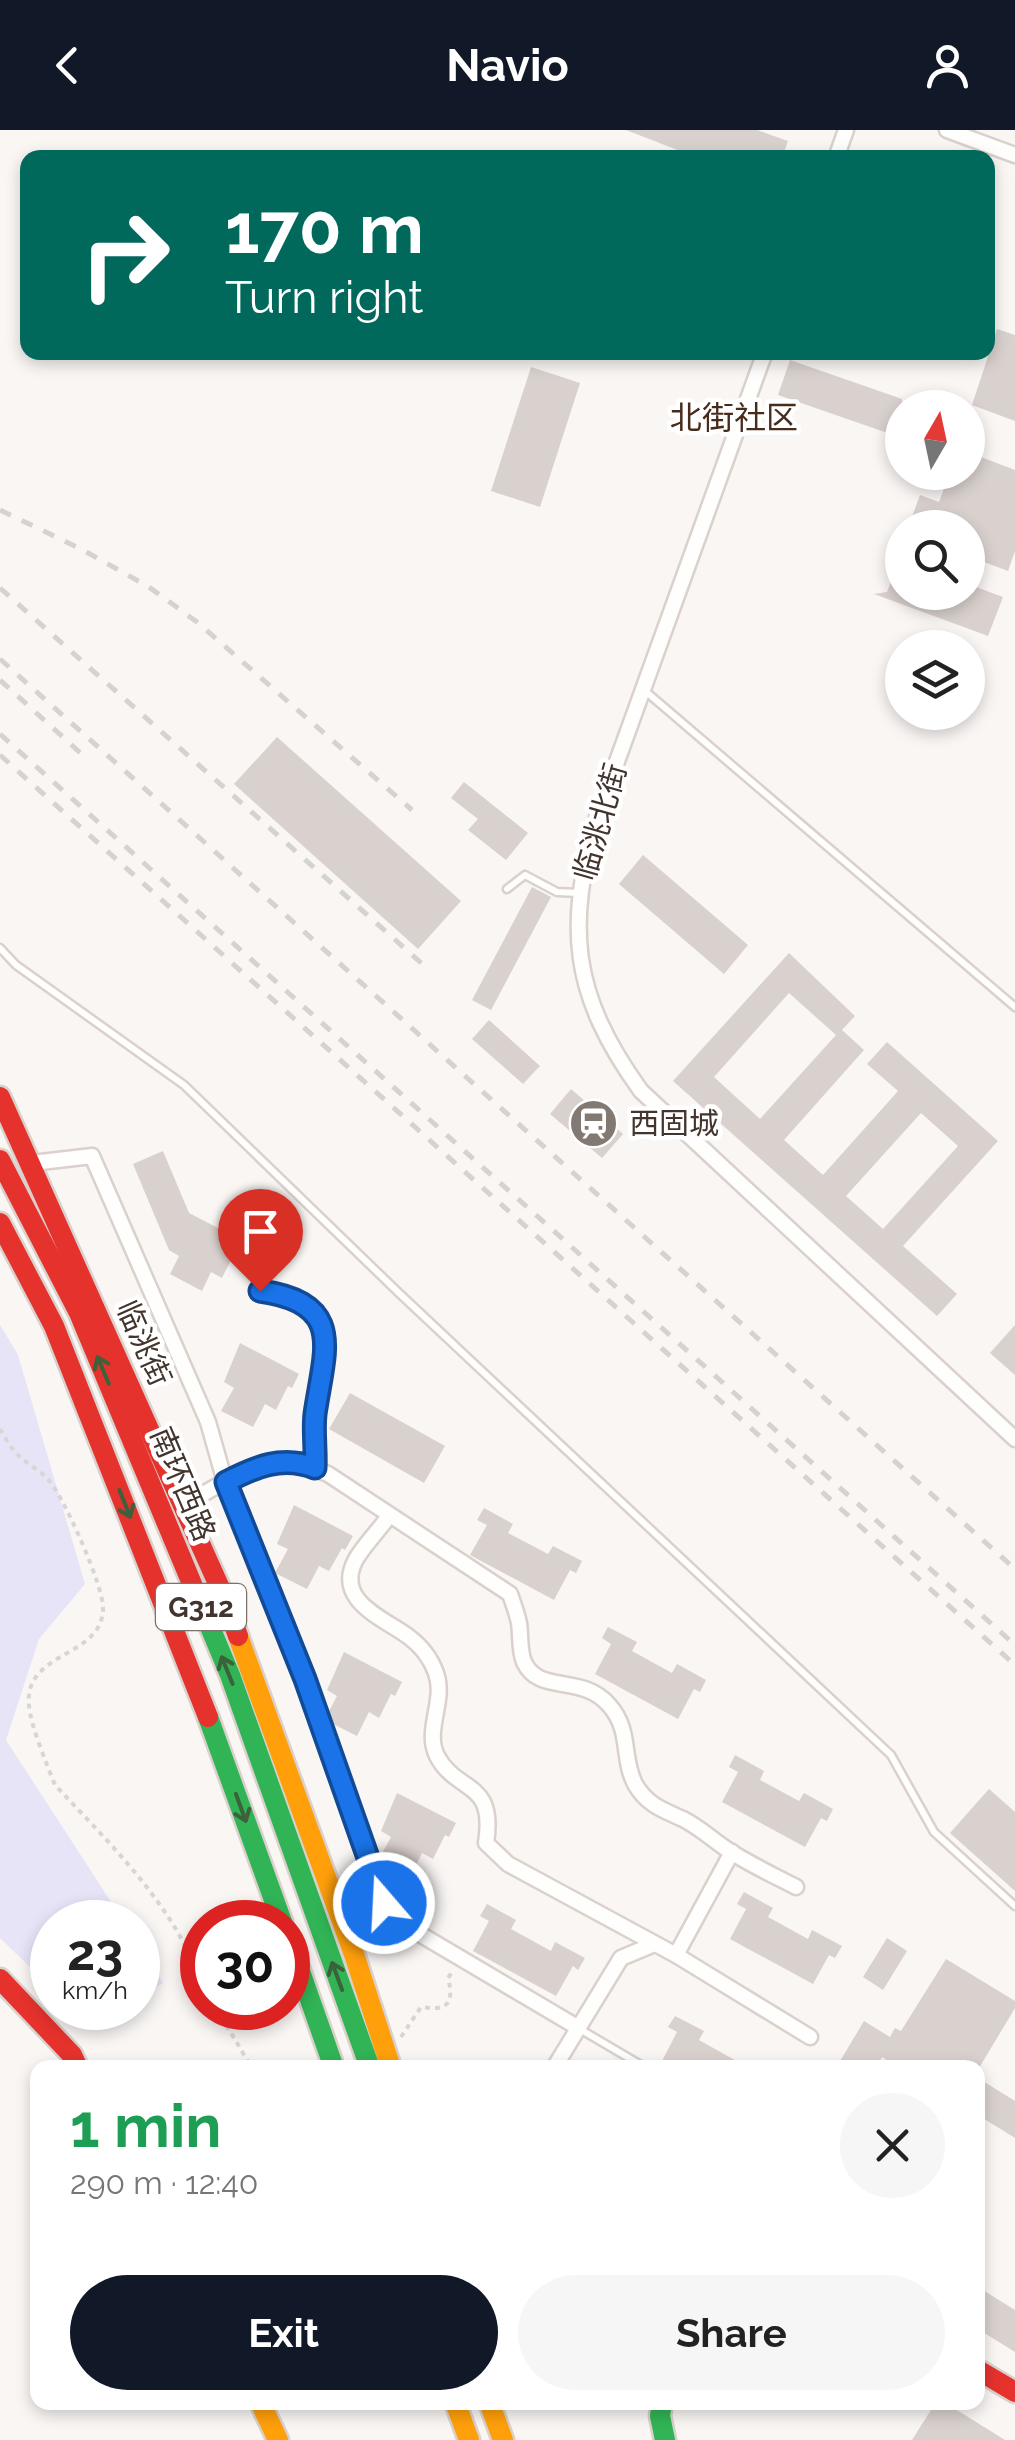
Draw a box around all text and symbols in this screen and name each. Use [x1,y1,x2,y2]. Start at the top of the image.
icon: back [40,38,95,93]
icon: person [920,38,975,93]
text: Navio [446,39,569,92]
text: 170 m [225,187,424,269]
icon: right [60,190,190,320]
text: Turn right [225,271,423,324]
north arrow [885,390,985,490]
map controls [885,390,985,730]
district label: 北街社区 [670,399,798,436]
button: search [885,510,985,610]
button: layers [885,630,985,730]
street label: 临洮北街 [567,760,633,884]
station icon: 西固城 [568,1097,620,1149]
place label: 西固城 [629,1106,719,1141]
pin [218,1189,303,1292]
icon: arrive [233,1204,288,1259]
street label: 临洮街 [110,1295,178,1391]
one-way arrow [92,1355,110,1385]
street label: 南环西路 [143,1422,223,1546]
one-way arrow [117,1488,135,1519]
road number: G312 [156,1584,246,1630]
one-way arrow [217,1655,235,1686]
one-way arrow [233,1791,251,1822]
position arrow [332,1851,436,1955]
speed limit sign: 30 [180,1900,310,2030]
text: 23 [67,1923,123,1982]
one-way arrow [327,1961,345,1992]
text: km/h [62,1975,128,2005]
text: 1 min [70,2091,221,2161]
button: close [840,2093,945,2198]
text: 290 m · 12:40 [70,2164,258,2201]
button: Exit [70,2275,498,2390]
button: Share [518,2275,945,2390]

